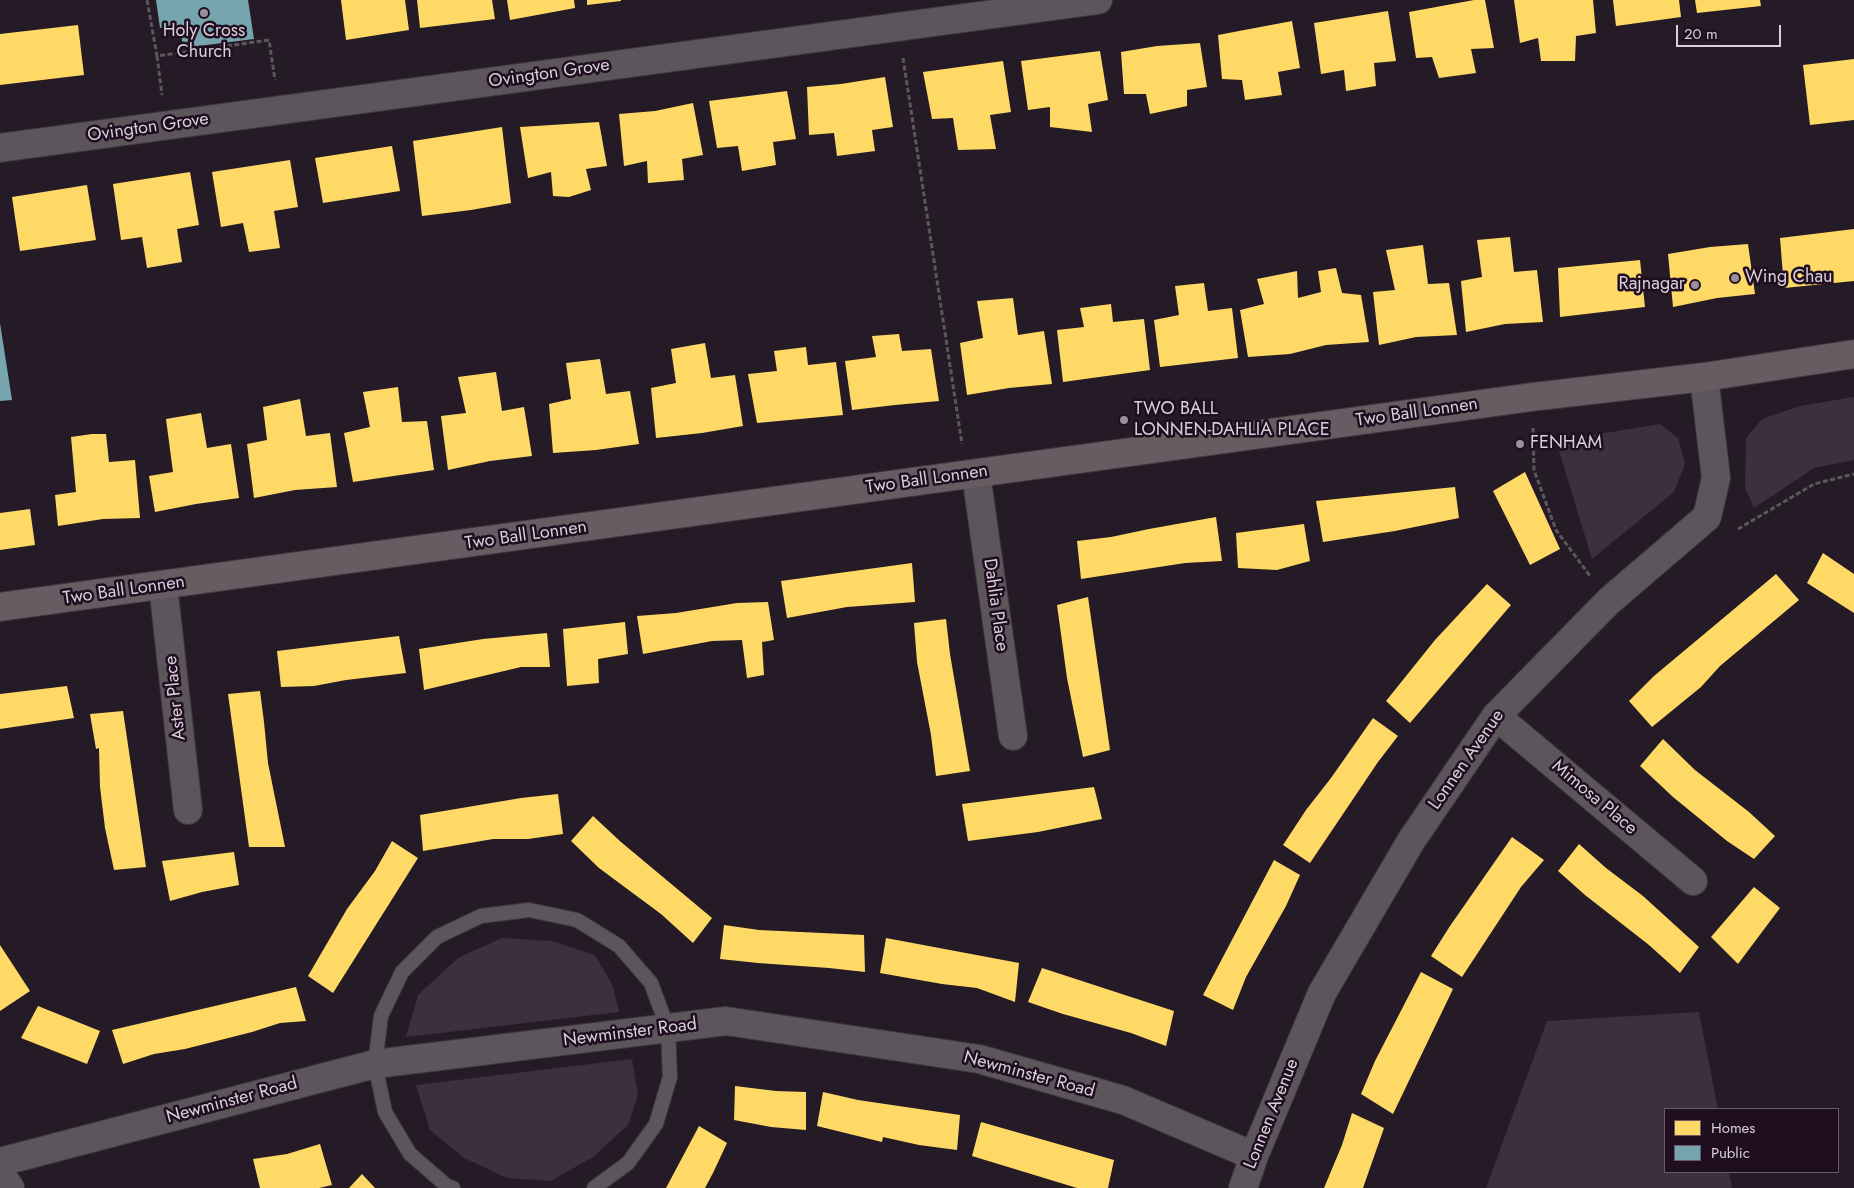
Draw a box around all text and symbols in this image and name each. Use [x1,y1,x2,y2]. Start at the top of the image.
marker: Holy Cross Church [198,7,210,19]
scale bar [1679,15,1784,47]
place label: Holy Cross Church [163,21,245,64]
text: 20 m [1684,23,1718,45]
street label: Ovington Grove [487,55,611,93]
street label: Ovington Grove [86,109,210,147]
place label: Wing Chau [1745,267,1832,289]
marker: Wing Chau [1729,272,1741,284]
place label: Rajnagar [1619,274,1685,296]
marker: Rajnagar [1689,279,1701,291]
street label: Two Ball Lonnen [1355,394,1479,432]
place label: TWO BALL LONNEN-DAHLIA PLACE [1134,399,1330,442]
marker: TWO BALL LONNEN-DAHLIA PLACE [1118,414,1130,426]
place label: FENHAM [1530,433,1602,455]
marker: FENHAM [1514,438,1526,450]
street label: Two Ball Lonnen [865,461,989,499]
street label: Two Ball Lonnen [464,517,588,555]
street label: Dahlia Place [978,557,1012,653]
street label: Two Ball Lonnen [62,572,186,610]
street label: Aster Place [161,655,191,741]
street label: Lonnen Avenue [1425,706,1509,814]
street label: Mimosa Place [1547,756,1641,840]
street label: Newminster Road [562,1014,698,1052]
street label: Newminster Road [961,1047,1097,1103]
street label: Lonnen Avenue [1240,1056,1304,1172]
street label: Newminster Road [164,1073,300,1129]
legend [1664,1108,1839,1173]
text: Homes [1711,1117,1755,1139]
text: Public [1711,1142,1750,1164]

